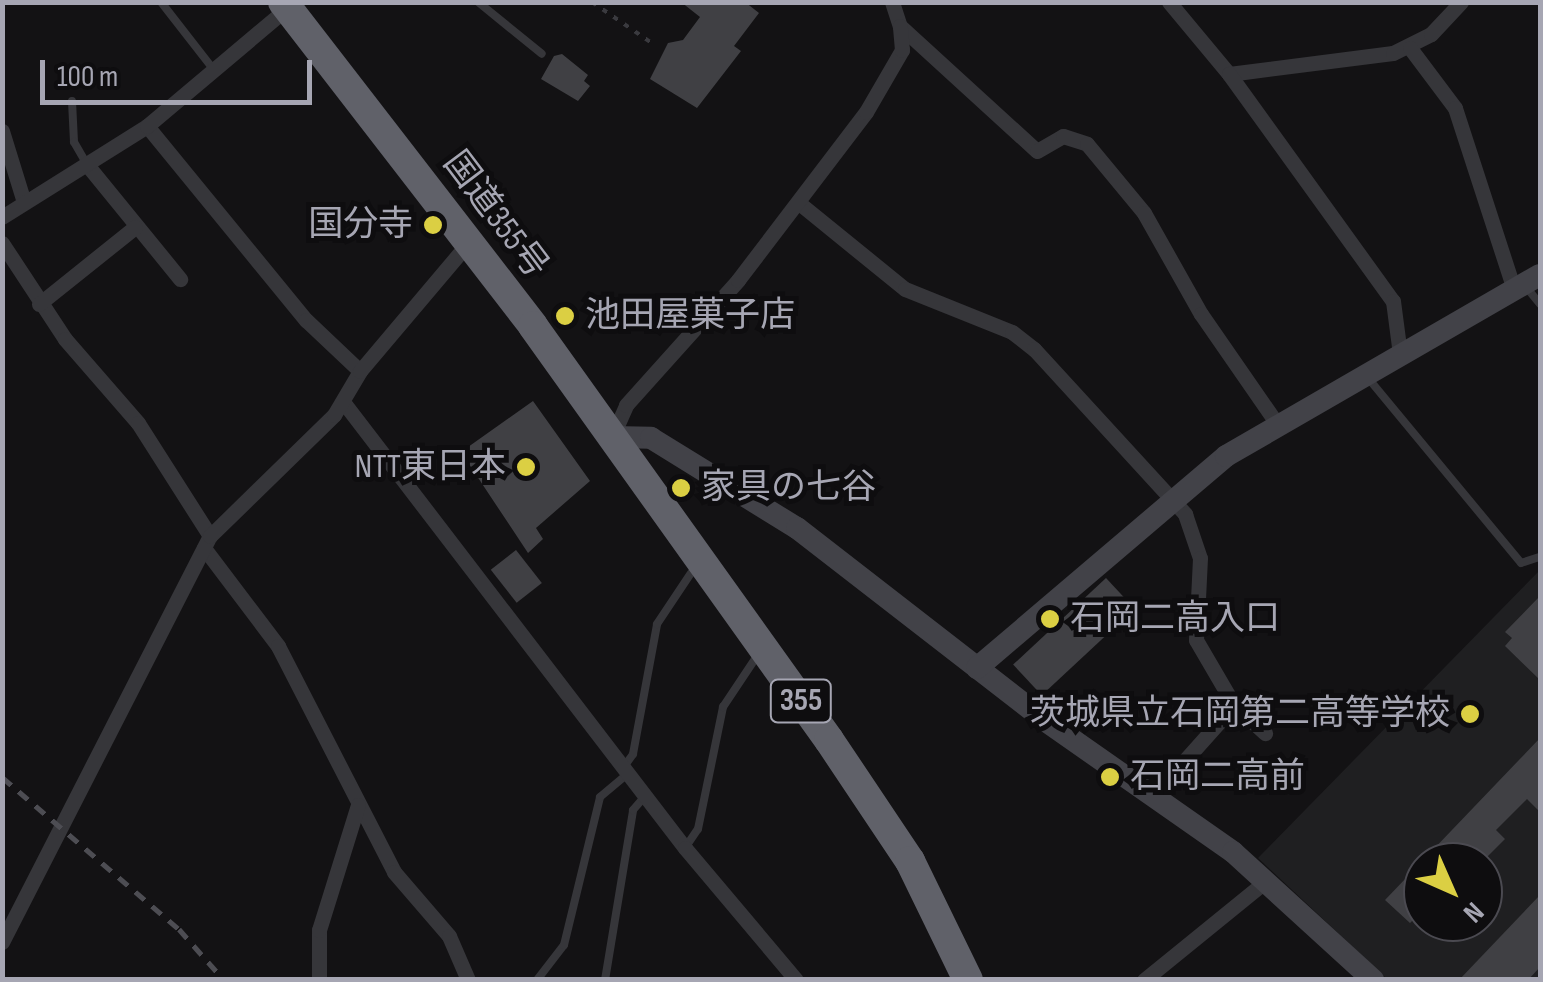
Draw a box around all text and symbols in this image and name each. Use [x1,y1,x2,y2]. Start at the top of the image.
scale bar [45,40,318,102]
text: 100 m [57,59,118,95]
street label: 国道355号 [434,143,556,287]
place label: 国分寺 [308,204,413,246]
marker: 国分寺 [422,214,444,236]
place label: 池田屋菓子店 [585,295,795,337]
marker: 池田屋菓子店 [554,305,576,327]
place label: NTT東日本 [355,446,506,488]
marker: NTT東日本 [515,456,537,478]
place label: 家具の七谷 [701,467,876,509]
marker: 家具の七谷 [670,477,692,499]
place label: 石岡二高入口 [1070,598,1280,640]
marker: 石岡二高入口 [1039,608,1061,630]
road number: 355 [768,674,834,728]
place label: 茨城県立石岡第二高等学校 [1030,693,1450,735]
marker: 茨城県立石岡第二高等学校 [1459,703,1481,725]
place label: 石岡二高前 [1130,756,1305,798]
marker: 石岡二高前 [1099,766,1121,788]
north arrow [1403,842,1503,942]
text: N [1456,895,1490,929]

